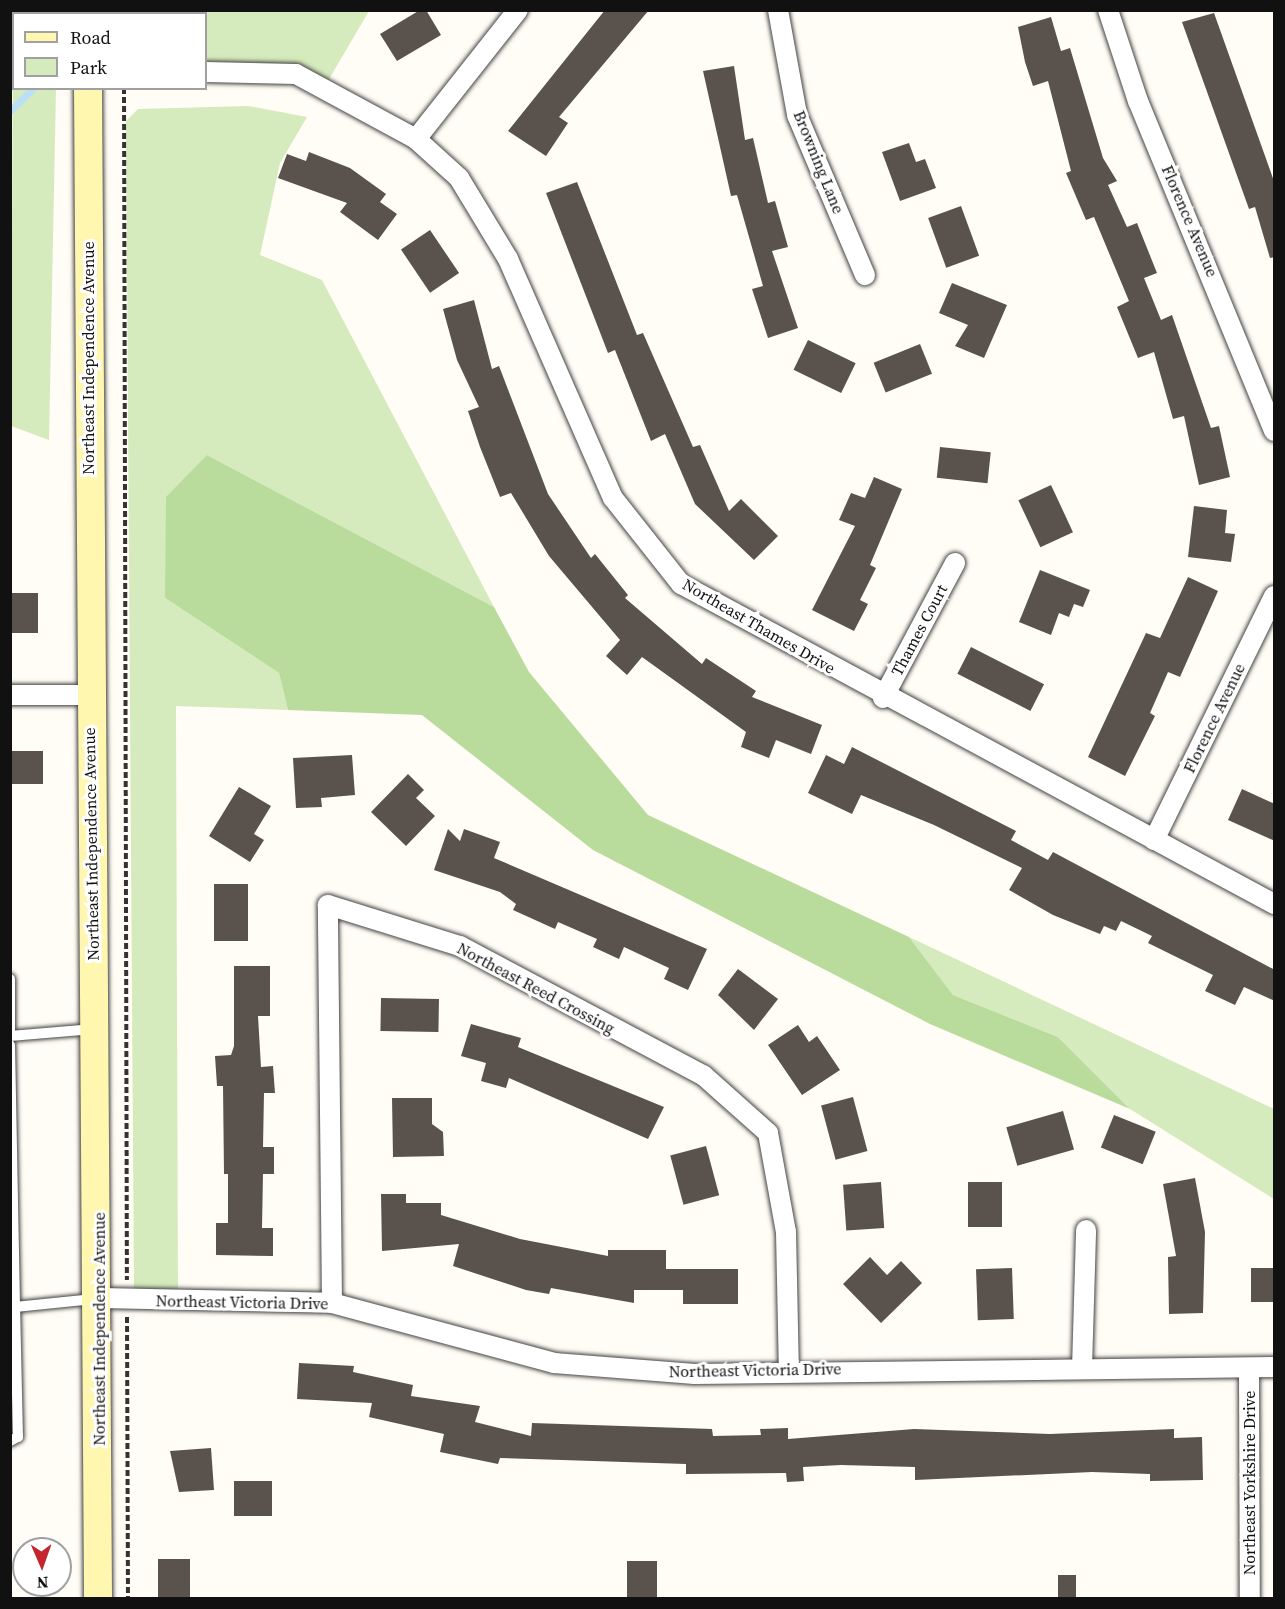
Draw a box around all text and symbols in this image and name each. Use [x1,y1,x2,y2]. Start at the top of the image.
legend [12,12,207,90]
text: Road [70,25,111,50]
text: Park [70,55,107,80]
street label: Browning Lane [790,108,848,216]
street label: Florence Avenue [1158,162,1222,280]
street label: Northeast Independence Avenue [78,241,98,475]
street label: Northeast Thames Drive [679,574,839,678]
street label: Thames Court [887,581,951,679]
street label: Florence Avenue [1179,660,1249,776]
street label: Northeast Independence Avenue [79,727,103,961]
street label: Northeast Reed Crossing [454,938,618,1038]
street label: Northeast Independence Avenue [89,1212,109,1446]
street label: Northeast Victoria Drive [155,1291,329,1313]
street label: Northeast Victoria Drive [668,1359,842,1381]
street label: Northeast Yorkshire Drive [1239,1390,1259,1576]
north arrow [12,1537,72,1597]
text: N [36,1572,49,1594]

